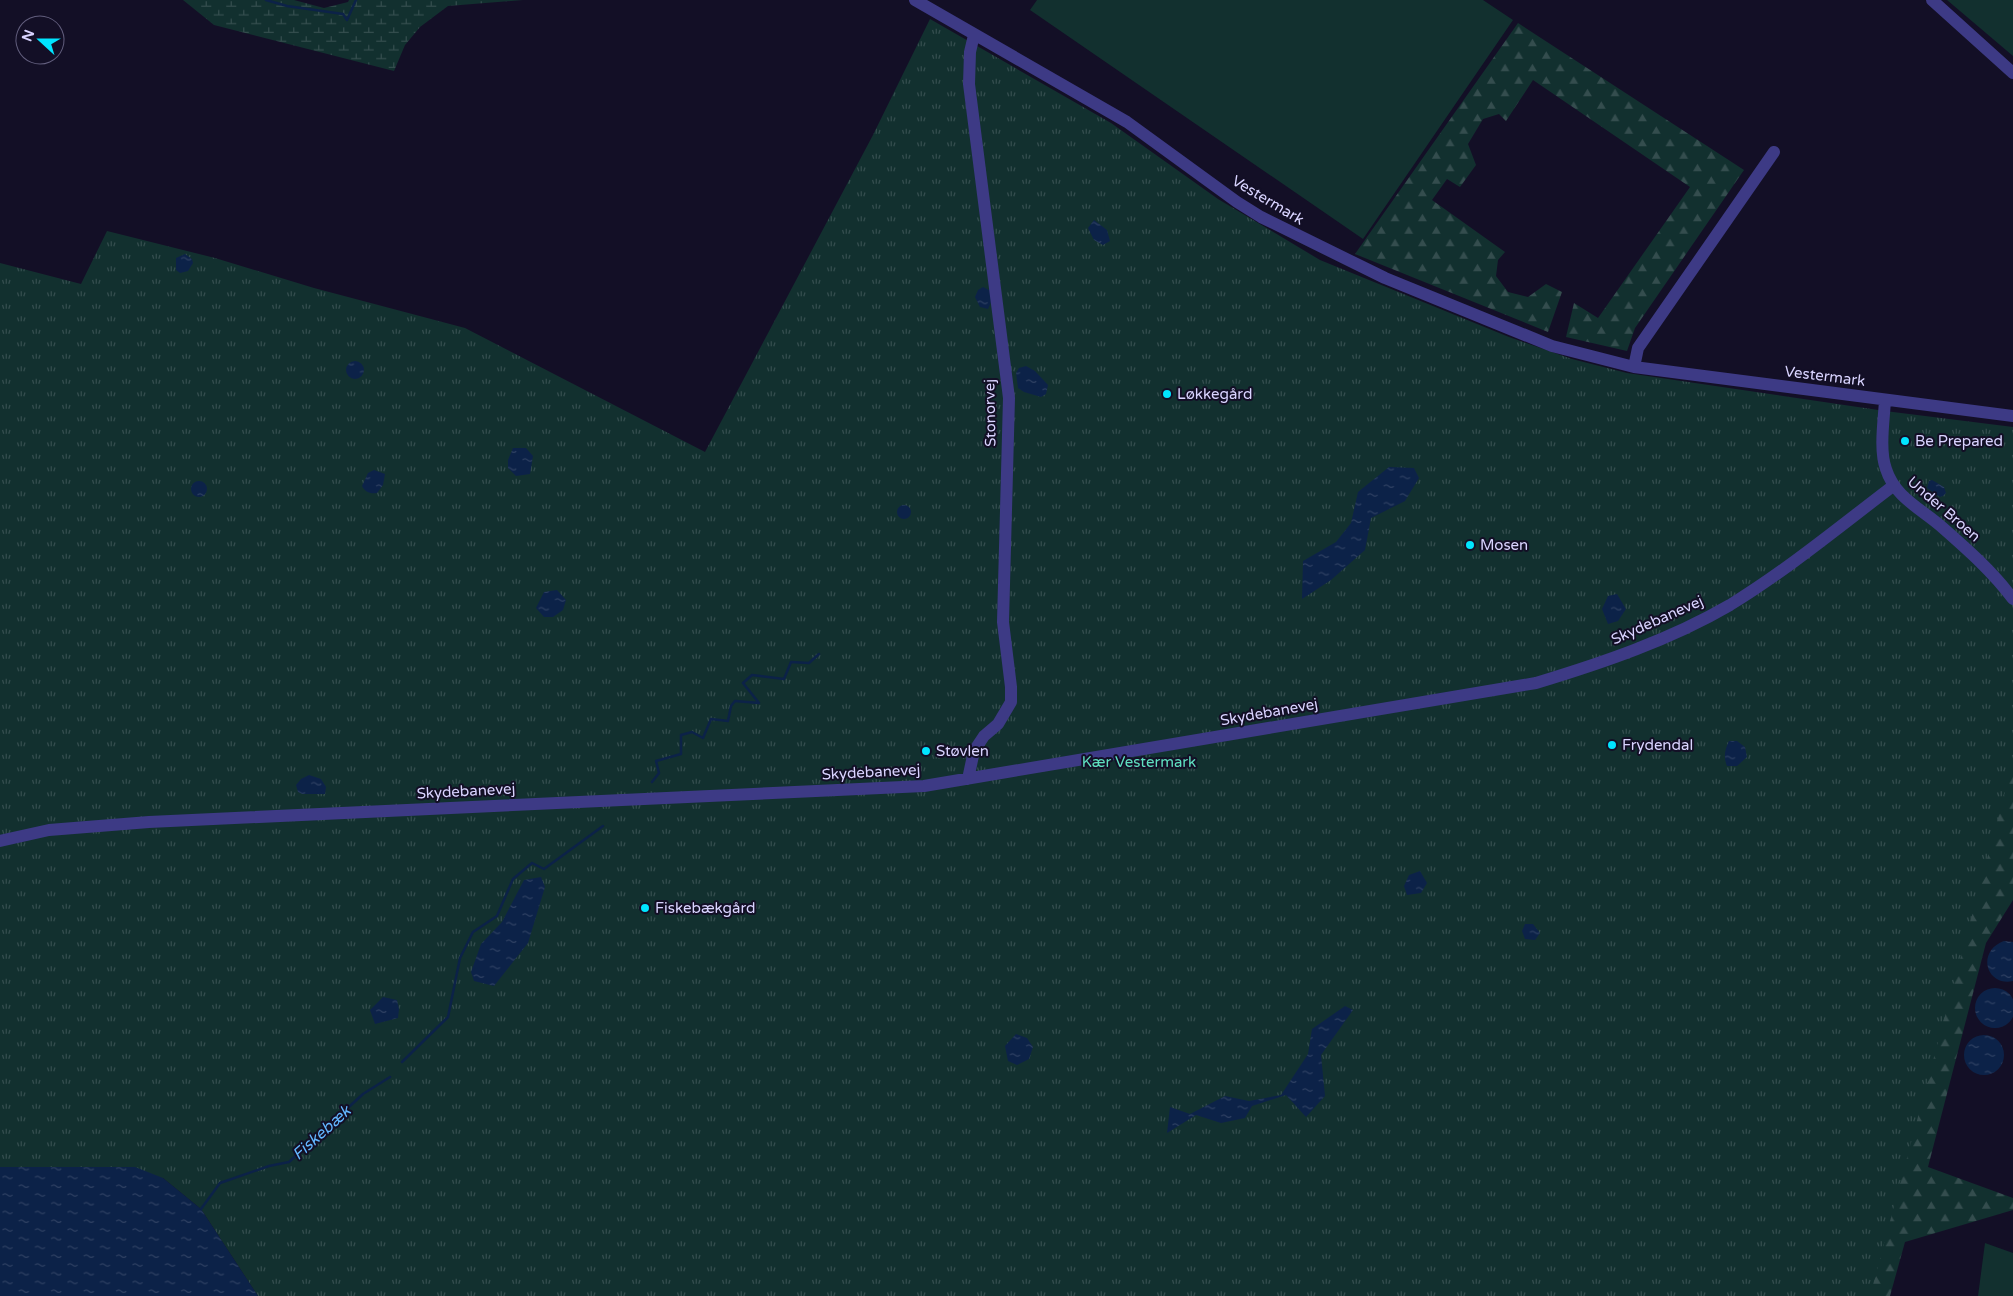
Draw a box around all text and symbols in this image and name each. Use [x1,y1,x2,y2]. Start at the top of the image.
north arrow [15,15,65,65]
text: N [18,27,38,44]
street label: Vestermark [1229,171,1307,229]
street label: Vestermark [1784,362,1866,390]
street label: Stonorvej [980,379,1000,447]
place label: Løkkegård [1177,385,1252,403]
marker: Løkkegård [1161,388,1173,400]
place label: Be Prepared [1915,432,2003,450]
marker: Be Prepared [1899,435,1911,447]
street label: Under Broen [1904,473,1984,545]
place label: Mosen [1480,536,1528,554]
marker: Mosen [1464,539,1476,551]
street label: Skydebanevej [1608,592,1706,648]
street label: Skydebanevej [1219,695,1319,729]
place label: Frydendal [1622,736,1693,754]
marker: Frydendal [1606,739,1618,751]
place label: Støvlen [936,742,989,760]
marker: Støvlen [920,745,932,757]
park label: Kær Vestermark [1082,753,1196,771]
street label: Skydebanevej [821,760,921,784]
street label: Skydebanevej [416,779,516,803]
place label: Fiskebækgård [655,899,755,917]
marker: Fiskebækgård [639,902,651,914]
water label: Fiskebæk [288,1100,356,1164]

